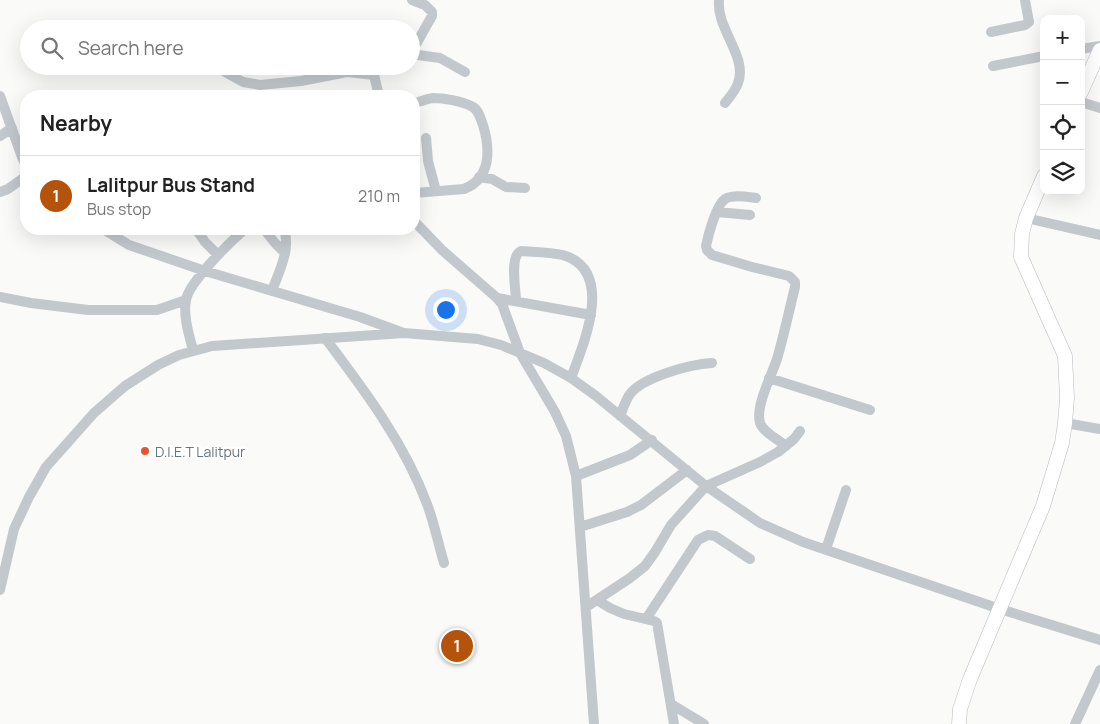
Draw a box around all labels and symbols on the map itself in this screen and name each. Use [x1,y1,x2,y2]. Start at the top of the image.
your location [433,297,459,323]
place label: D.I.E.T Lalitpur [155,442,245,461]
marker: D.I.E.T Lalitpur [139,445,151,457]
pin: 1 [441,627,473,665]

